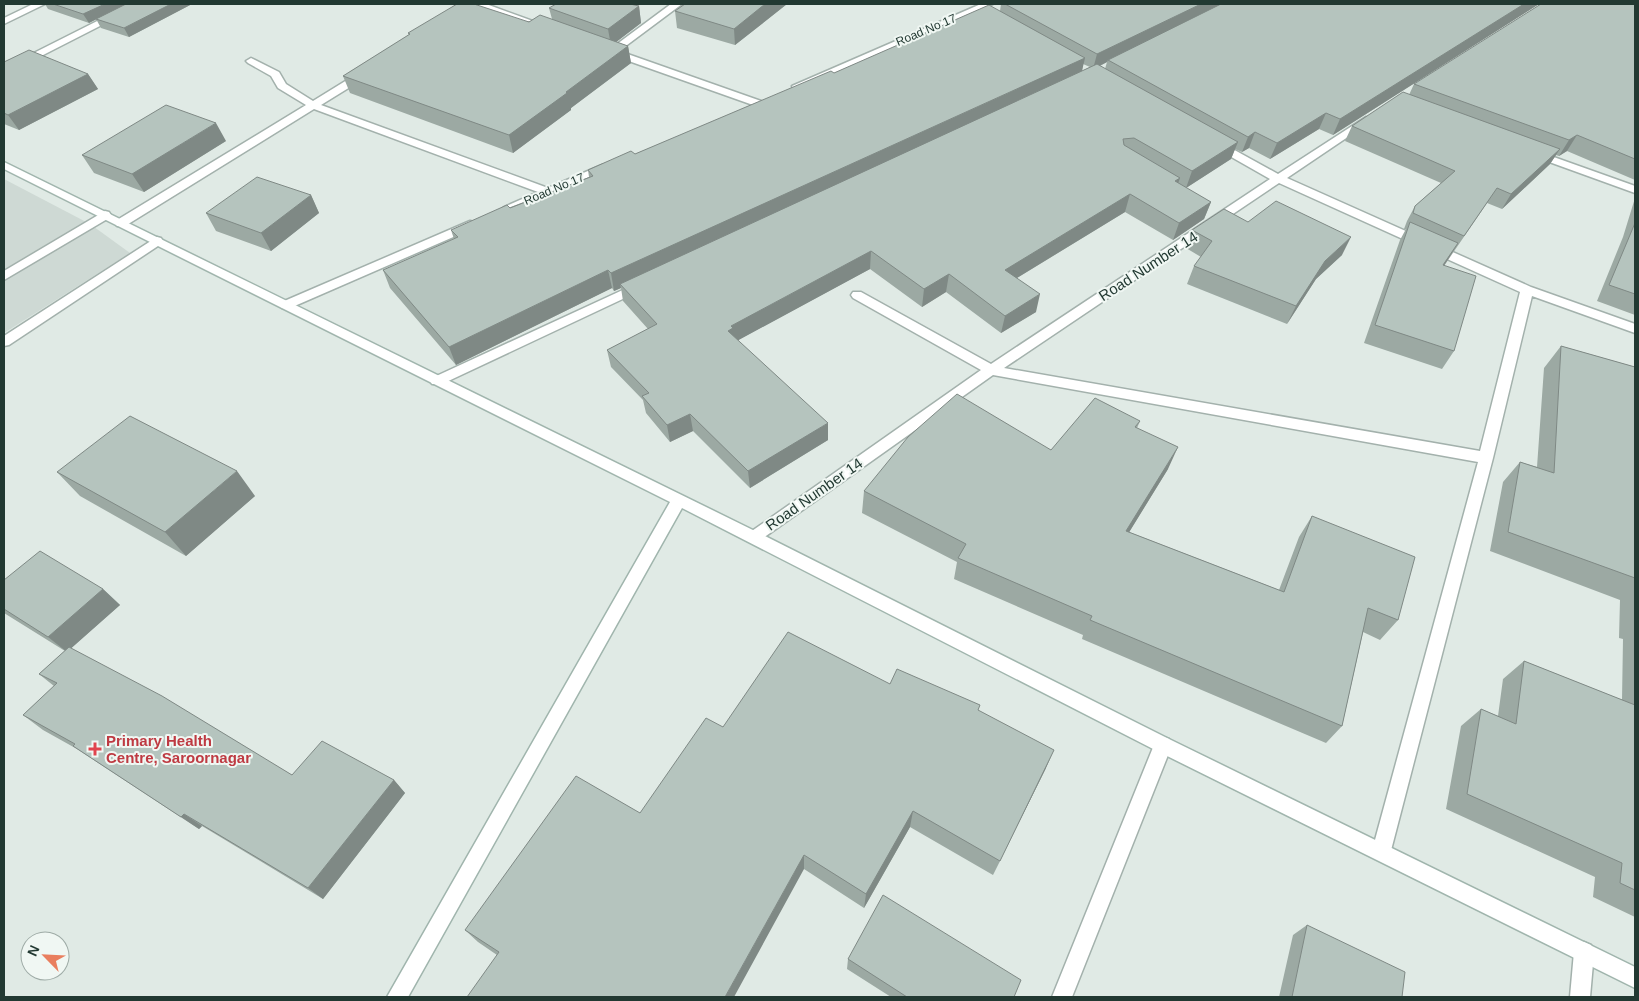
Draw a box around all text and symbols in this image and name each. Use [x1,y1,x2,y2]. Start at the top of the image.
street label: Road No 17 [894,11,959,49]
street label: Road No 17 [522,170,587,208]
street label: Road Number 14 [1095,228,1201,304]
street label: Road Number 14 [762,454,866,534]
place label: Primary Health Centre, Saroornagar [106,732,251,766]
marker: Primary Health Centre, Saroornagar [88,742,102,756]
north arrow [20,931,70,981]
text: N [24,943,42,959]

